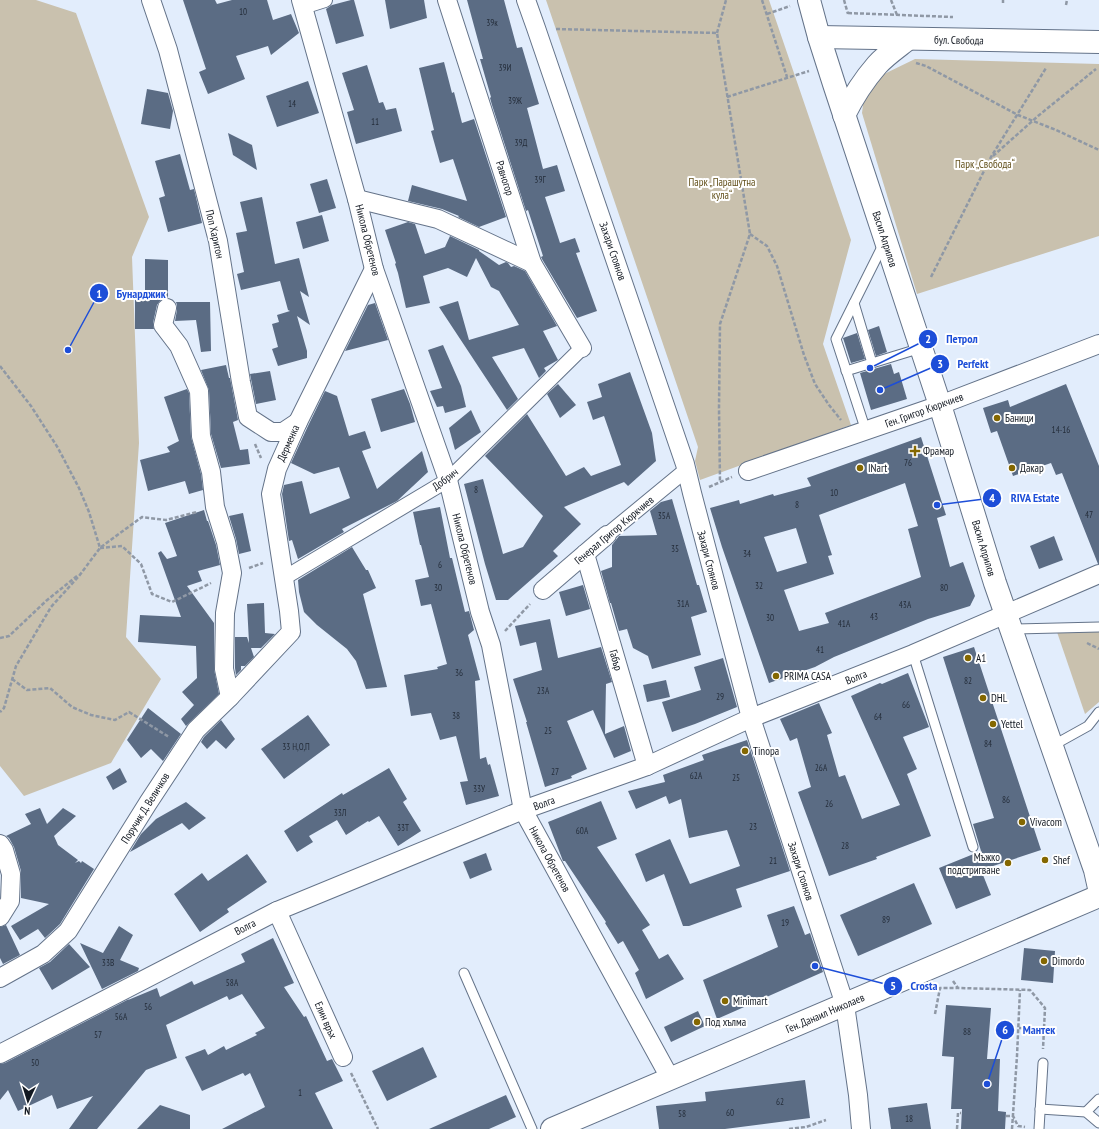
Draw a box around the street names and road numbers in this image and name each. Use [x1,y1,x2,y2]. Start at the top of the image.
street label: бул. Свобода [934,33,984,47]
street label: Равногор [493,159,517,197]
street label: Никола Обретенов [352,203,384,278]
street label: Поп Харитон [203,208,227,260]
street label: Васил Априлов [869,209,901,269]
street label: Захари Стоянов [596,220,630,283]
street label: Ген. Григор Кюркчиев [883,389,966,431]
street label: Дерменка [274,422,302,464]
street label: Добрич [429,465,461,493]
street label: Генерал Григор Кюркчиев [571,492,657,567]
street label: Никола Обретенов [449,512,481,587]
street label: Васил Априлов [969,518,999,578]
street label: Захари Стоянов [694,529,724,592]
street label: Габър [606,648,626,672]
street label: Волга [843,666,869,688]
street label: Поручик Д. Величков [118,769,173,846]
street label: Волга [531,793,557,813]
street label: Никола Обретенов [526,824,574,895]
street label: Захари Стоянов [785,840,817,903]
street label: Волга [232,916,258,938]
street label: Ген. Данаил Николаев [783,990,867,1036]
street label: Елин връх [312,999,341,1041]

